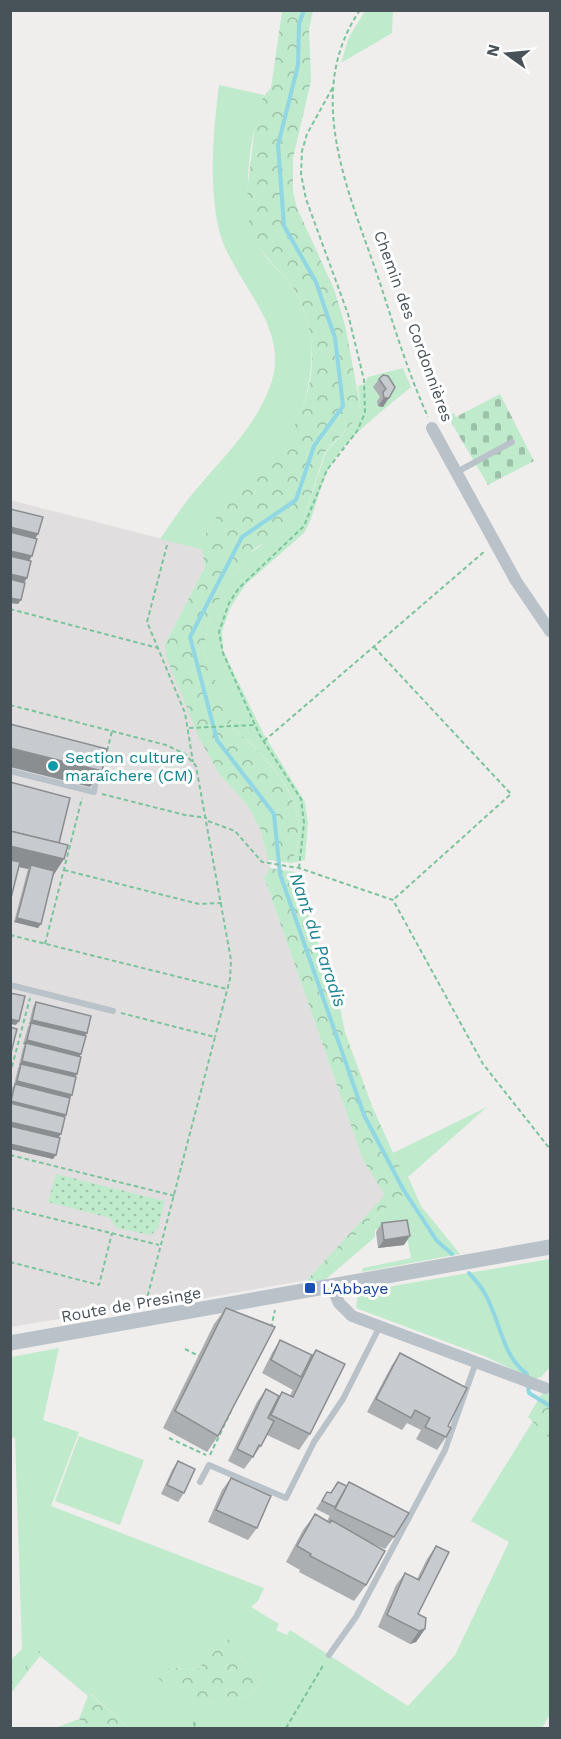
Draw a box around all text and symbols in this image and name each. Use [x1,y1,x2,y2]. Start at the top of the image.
north arrow [477,24,537,84]
text: N [482,42,504,58]
street label: Chemin des Cordonnières [370,228,457,424]
place label: Section culture maraîchere (CM) [65,748,193,785]
marker: Section culture maraîchere (CM) [46,759,60,773]
water label: Nant du Paradis [286,870,351,1010]
place label: L'Abbaye [322,1279,388,1298]
marker: L'Abbaye [303,1281,317,1295]
street label: Route de Presinge [60,1283,202,1326]

